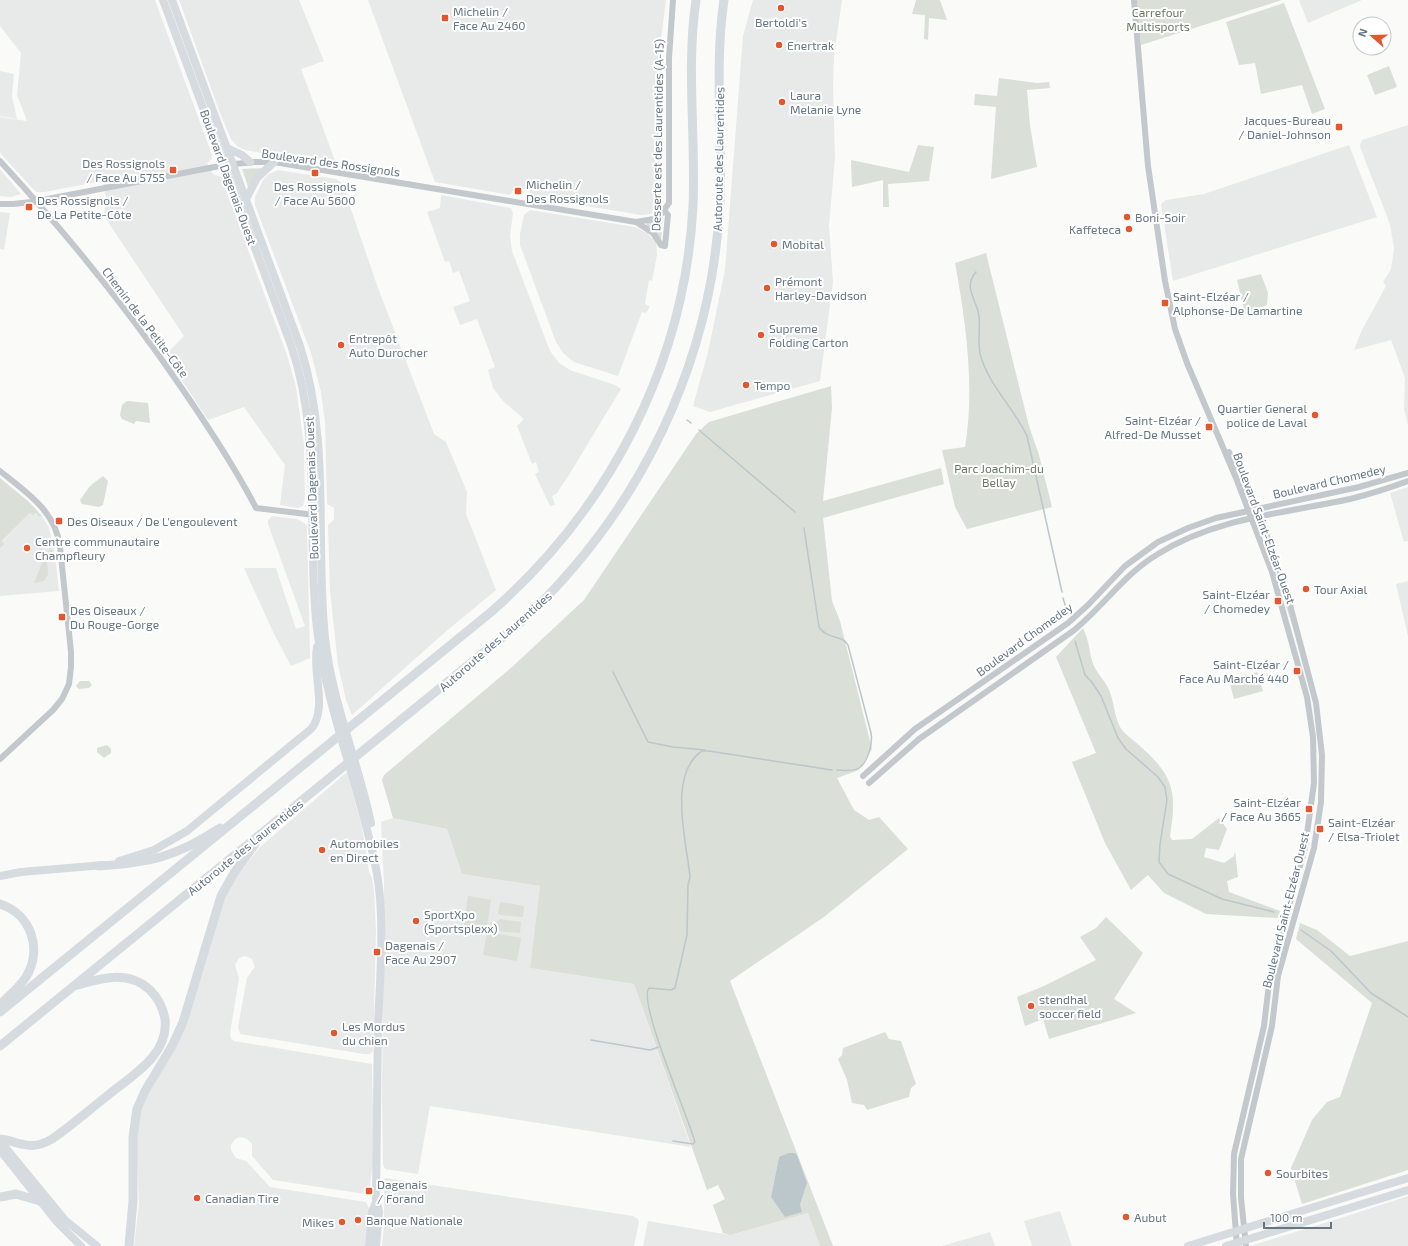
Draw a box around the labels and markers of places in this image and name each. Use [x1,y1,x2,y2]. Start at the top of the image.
marker: Bertoldi's [776,3,786,13]
place label: Michelin / Face Au 2460 [453,4,526,32]
marker: Michelin / Face Au 2460 [440,13,450,23]
place label: Bertoldi's [755,15,807,29]
place label: Enertrak [787,38,834,52]
marker: Enertrak [774,40,784,50]
place label: Laura Melanie Lyne [790,88,861,116]
marker: Laura Melanie Lyne [777,97,787,107]
place label: Jacques-Bureau / Daniel-Johnson [1238,113,1331,141]
marker: Jacques-Bureau / Daniel-Johnson [1334,122,1344,132]
place label: Des Rossignols / Face Au 5755 [82,156,165,184]
marker: Des Rossignols / Face Au 5755 [168,165,178,175]
marker: Des Rossignols / Face Au 5600 [310,168,320,178]
place label: Michelin / Des Rossignols [526,177,609,205]
place label: Des Rossignols / Face Au 5600 [274,179,356,207]
marker: Michelin / Des Rossignols [513,186,523,196]
place label: Des Rossignols / De La Petite-Côte [37,193,132,221]
marker: Des Rossignols / De La Petite-Côte [24,202,34,212]
place label: Boni-Soir [1135,210,1186,224]
marker: Boni-Soir [1122,212,1132,222]
place label: Kaffeteca [1069,222,1121,236]
marker: Kaffeteca [1124,224,1134,234]
place label: Mobital [782,237,824,251]
marker: Mobital [769,239,779,249]
place label: Prémont Harley-Davidson [775,274,867,302]
marker: Prémont Harley-Davidson [762,283,772,293]
place label: Saint-Elzéar / Alphonse-De Lamartine [1173,289,1302,317]
marker: Saint-Elzéar / Alphonse-De Lamartine [1160,298,1170,308]
place label: Supreme Folding Carton [769,321,848,349]
marker: Supreme Folding Carton [756,330,766,340]
place label: Entrepôt Auto Durocher [349,331,428,359]
marker: Entrepôt Auto Durocher [336,340,346,350]
place label: Tempo [754,378,791,392]
marker: Tempo [741,380,751,390]
place label: Quartier General police de Laval [1217,401,1307,429]
marker: Quartier General police de Laval [1310,410,1320,420]
place label: Saint-Elzéar / Alfred-De Musset [1104,413,1201,441]
marker: Saint-Elzéar / Alfred-De Musset [1204,422,1214,432]
place label: Des Oiseaux / De L'engoulevent [67,514,238,528]
marker: Des Oiseaux / De L'engoulevent [54,516,64,526]
place label: Centre communautaire Champfleury [35,534,160,562]
marker: Centre communautaire Champfleury [22,543,32,553]
place label: Tour Axial [1314,582,1368,596]
marker: Tour Axial [1301,584,1311,594]
place label: Saint-Elzéar / Chomedey [1203,587,1271,615]
marker: Saint-Elzéar / Chomedey [1273,596,1283,606]
place label: Des Oiseaux / Du Rouge-Gorge [70,603,159,631]
marker: Des Oiseaux / Du Rouge-Gorge [57,612,67,622]
place label: Saint-Elzéar / Face Au Marché 440 [1179,657,1289,685]
marker: Saint-Elzéar / Face Au Marché 440 [1292,666,1302,676]
place label: Saint-Elzéar / Face Au 3665 [1221,795,1301,823]
marker: Saint-Elzéar / Face Au 3665 [1304,804,1314,814]
place label: Saint-Elzéar / Elsa-Triolet [1328,815,1400,843]
marker: Saint-Elzéar / Elsa-Triolet [1315,824,1325,834]
place label: Automobiles en Direct [330,836,399,864]
marker: Automobiles en Direct [317,845,327,855]
place label: SportXpo (Sportsplexx) [424,907,498,935]
marker: SportXpo (Sportsplexx) [411,916,421,926]
place label: Dagenais / Face Au 2907 [385,938,456,966]
marker: Dagenais / Face Au 2907 [372,947,382,957]
place label: stendhal soccer field [1039,992,1101,1020]
marker: stendhal soccer field [1026,1001,1036,1011]
place label: Les Mordus du chien [342,1019,405,1047]
marker: Les Mordus du chien [329,1028,339,1038]
place label: Sourbites [1276,1166,1328,1180]
marker: Sourbites [1263,1168,1273,1178]
place label: Dagenais / Forand [377,1177,427,1205]
marker: Dagenais / Forand [364,1186,374,1196]
place label: Canadian Tire [205,1191,279,1205]
marker: Canadian Tire [192,1193,202,1203]
place label: Aubut [1134,1210,1167,1224]
marker: Aubut [1121,1212,1131,1222]
place label: Banque Nationale [366,1213,463,1227]
place label: Mikes [302,1215,334,1229]
marker: Banque Nationale [353,1215,363,1225]
marker: Mikes [337,1217,347,1227]

